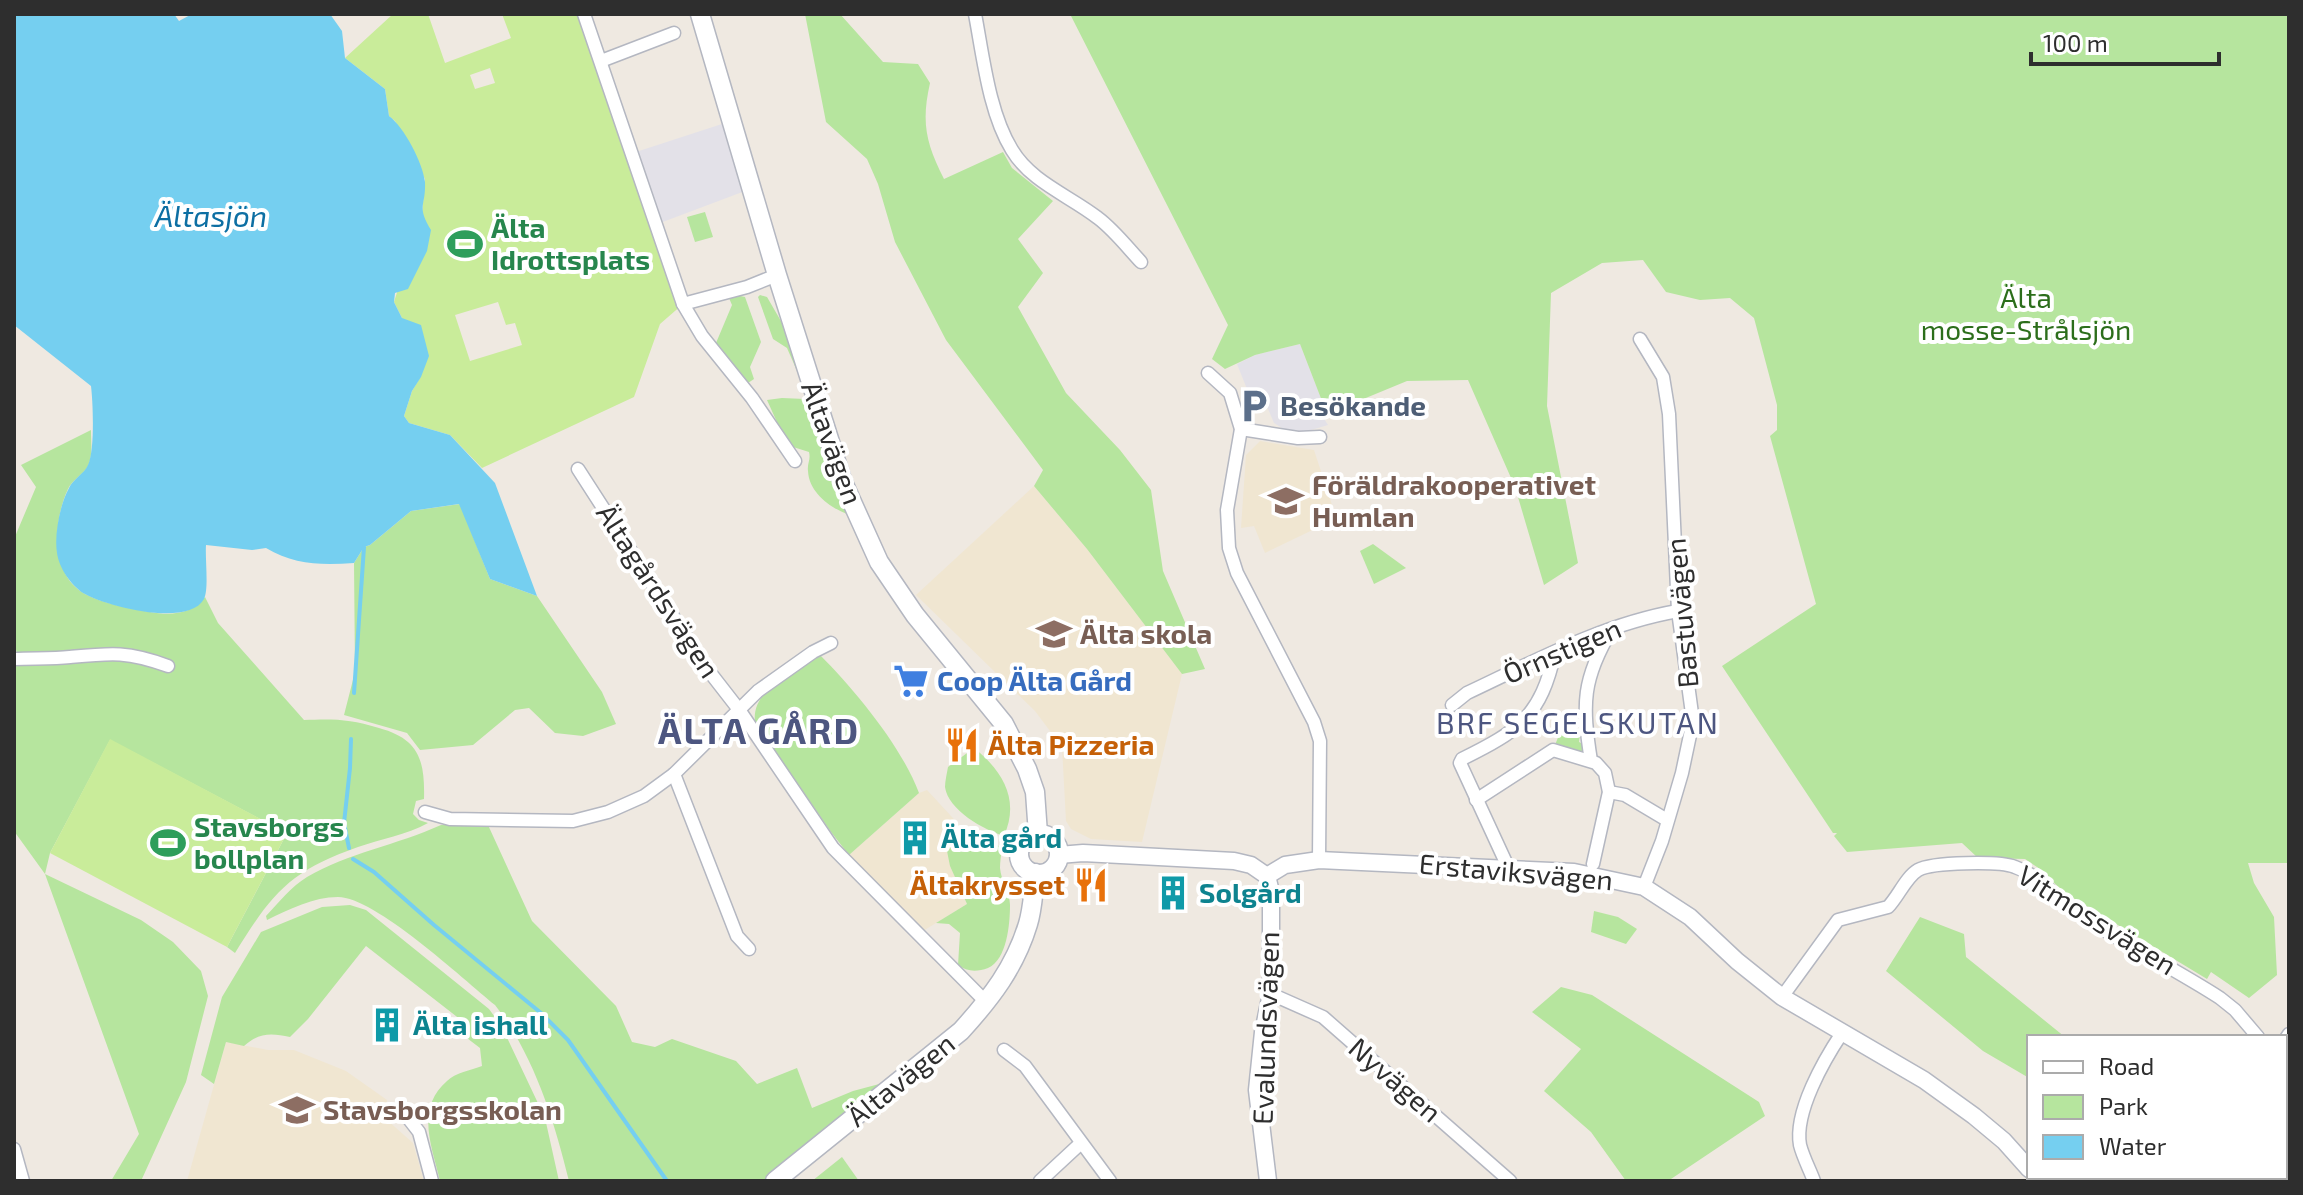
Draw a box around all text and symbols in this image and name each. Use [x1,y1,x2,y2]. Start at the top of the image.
scale bar [2031,16,2219,66]
text: 100 m [2043,28,2108,57]
water label: Ältasjön [154,197,267,233]
place label: Älta Idrottsplats [491,210,650,276]
sports icon: Älta Idrottsplats [446,225,484,263]
park label: Älta mosse-Strålsjön [1921,280,2131,346]
street label: Ältavägen [795,376,871,509]
parking icon: Besökande [1235,387,1273,425]
place label: Besökande [1280,388,1426,422]
place label: Föräldrakooperativet Humlan [1312,467,1596,533]
school or university icon: Föräldrakooperativet Humlan [1267,482,1305,520]
street label: Ältagårdsvägen [590,497,728,684]
street label: Bastuvägen [1658,537,1704,690]
street label: Örnstigen [1498,610,1626,690]
school or university icon: Älta skola [1035,615,1073,653]
place label: Älta skola [1080,616,1212,650]
supermarket icon: Coop Älta Gård [892,662,930,700]
place label: Coop Älta Gård [937,663,1132,697]
district label: BRF SEGELSKUTAN [1436,704,1720,740]
district label: ÄLTA GÅRD [658,708,860,751]
restaurant icon: Älta Pizzeria [943,726,981,764]
place label: Älta Pizzeria [988,727,1154,761]
place label: Stavsborgs bollplan [194,809,344,875]
building icon: Älta gård [896,819,934,857]
place label: Älta gård [941,820,1062,854]
sports icon: Stavsborgs bollplan [149,824,187,862]
street label: Erstaviksvägen [1418,846,1614,896]
street label: Vitmossvägen [2012,857,2183,981]
restaurant icon: Ältakrysset [1072,866,1110,904]
place label: Ältakrysset [910,867,1065,901]
building icon: Solgård [1154,874,1192,912]
place label: Solgård [1199,875,1302,909]
street label: Evalundsvägen [1245,931,1285,1125]
building icon: Älta ishall [368,1006,406,1044]
place label: Älta ishall [413,1007,548,1041]
street label: Ältavägen [840,1026,961,1133]
street label: Nyvägen [1342,1030,1449,1129]
legend [2027,1035,2287,1179]
text: Road [2099,1051,2154,1080]
school or university icon: Stavsborgsskolan [278,1091,316,1129]
text: Park [2099,1091,2148,1120]
place label: Stavsborgsskolan [323,1092,562,1126]
text: Water [2099,1131,2167,1160]

